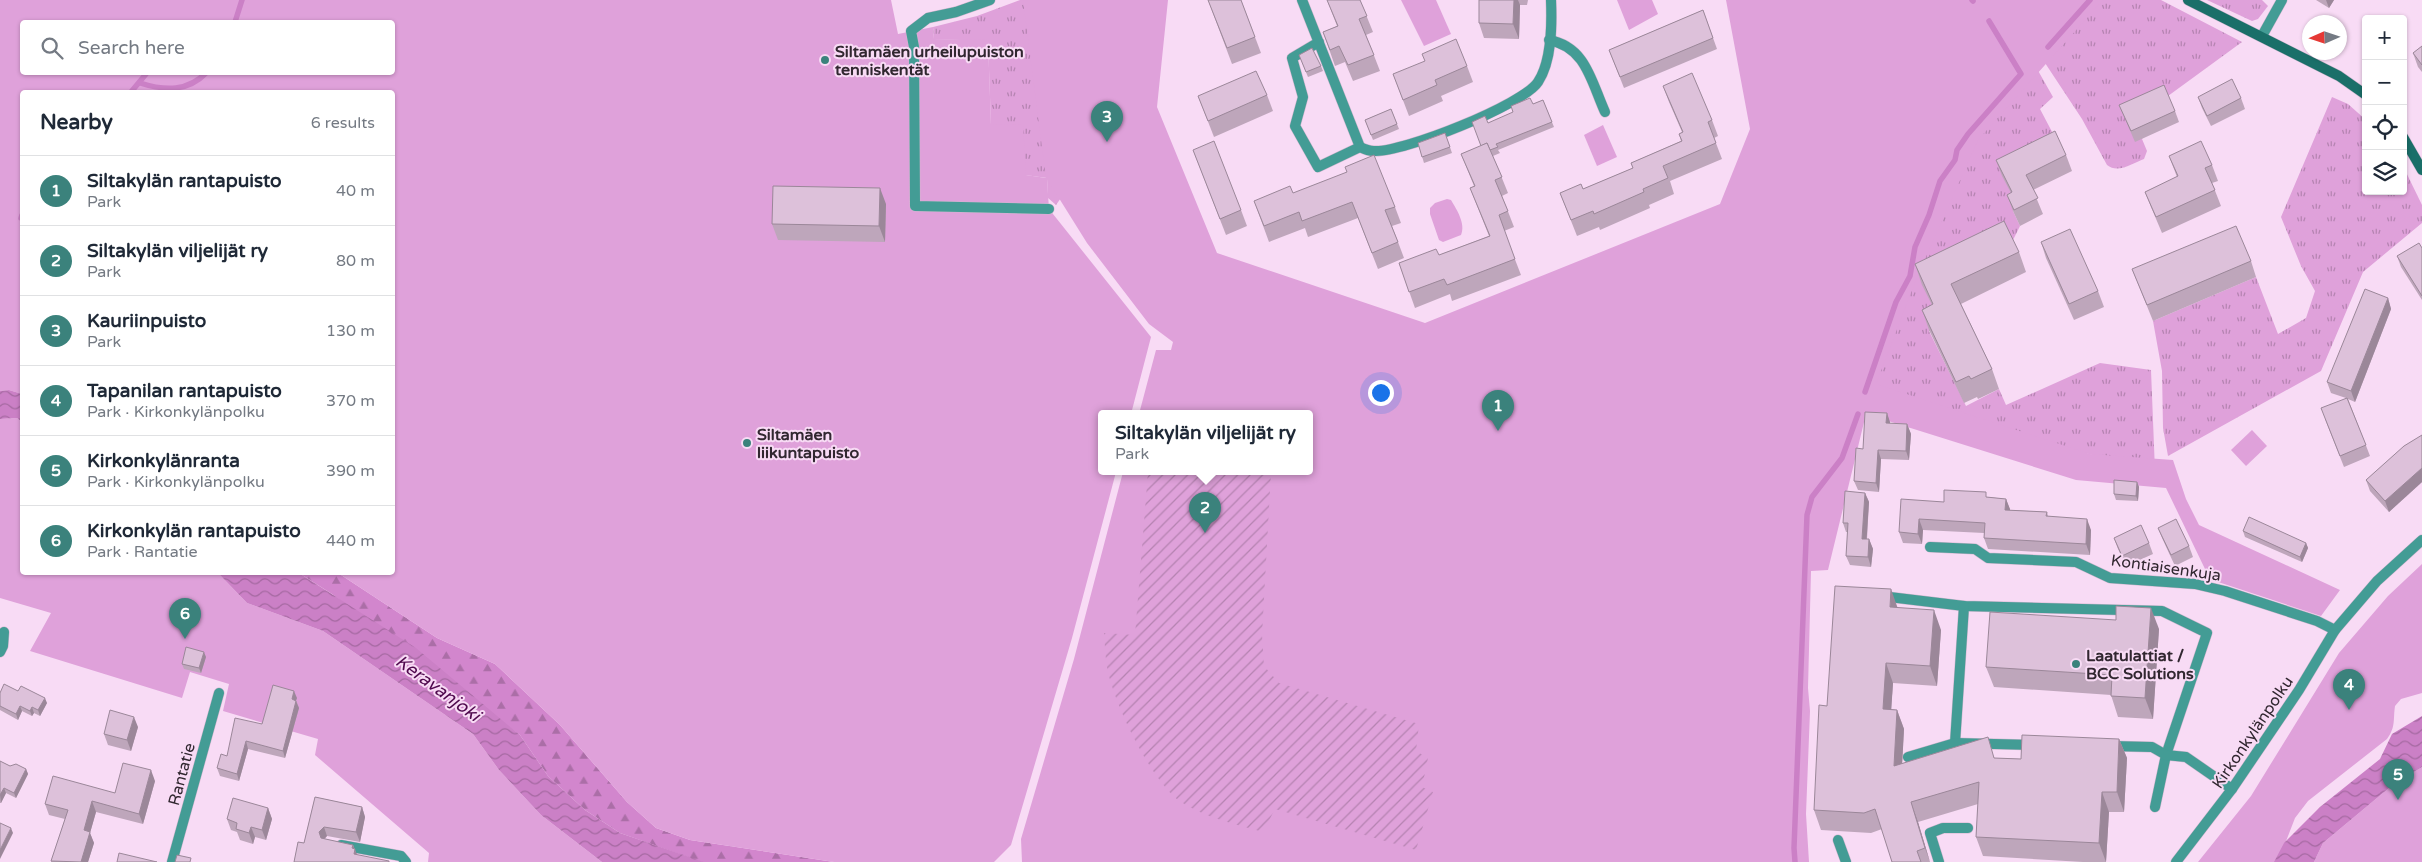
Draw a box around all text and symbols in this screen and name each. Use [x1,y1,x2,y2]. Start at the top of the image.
north arrow [2302,15,2347,60]
map controls [2362,15,2407,195]
button: + [2362,15,2407,60]
search box [20,20,395,75]
icon: search [38,34,66,62]
text: Search here [78,37,185,59]
place label: Siltamäen urheilupuiston tenniskentät [834,42,1024,80]
marker: Siltamäen urheilupuiston tenniskentät [819,54,831,66]
button: − [2362,60,2407,105]
pin: 3 [1091,101,1123,142]
button: locate [2362,105,2407,150]
text: Nearby [40,110,113,135]
text: 6 results [311,113,375,133]
button: layers [2362,150,2407,195]
text: Siltakylän rantapuisto [87,170,282,192]
text: 1 [51,181,61,201]
text: 40 m [336,181,375,201]
text: Park [87,192,121,212]
text: Siltakylän viljelijät ry [87,240,268,262]
text: 2 [51,251,61,271]
text: 80 m [336,251,375,271]
text: Park [87,262,121,282]
text: Kauriinpuisto [87,310,206,332]
text: 3 [51,321,61,341]
text: 130 m [326,321,375,341]
text: Park [87,332,121,352]
text: Tapanilan rantapuisto [87,380,282,402]
your location [1368,380,1394,406]
pin: 1 [1482,390,1514,431]
text: 4 [51,391,61,411]
text: 370 m [326,391,375,411]
text: Park · Kirkonkylänpolku [87,402,265,422]
popup [1098,410,1313,475]
text: Siltakylän viljelijät ry [1115,422,1296,444]
place label: Siltamäen liikuntapuisto [757,425,860,463]
marker: Siltamäen liikuntapuisto [741,437,753,449]
text: Park [1115,444,1149,464]
text: Kirkonkylänranta [87,450,240,472]
text: 5 [51,461,61,481]
text: 390 m [326,461,375,481]
text: Park · Kirkonkylänpolku [87,472,265,492]
pin: 2 [1189,492,1221,533]
text: Kirkonkylän rantapuisto [87,520,301,542]
text: 6 [51,531,61,551]
text: 440 m [326,531,375,551]
text: Park · Rantatie [87,542,198,562]
street label: Kontiaisenkuja [2109,550,2222,586]
pin: 6 [169,598,201,639]
place label: Laatulattiat / BCC Solutions [2086,646,2194,684]
water label: Keravanjoki [391,650,487,728]
marker: Laatulattiat / BCC Solutions [2070,658,2082,670]
pin: 4 [2333,669,2365,710]
street label: Kirkonkylänpolku [2208,673,2298,793]
street label: Rantatie [164,741,200,808]
pin: 5 [2382,759,2414,800]

